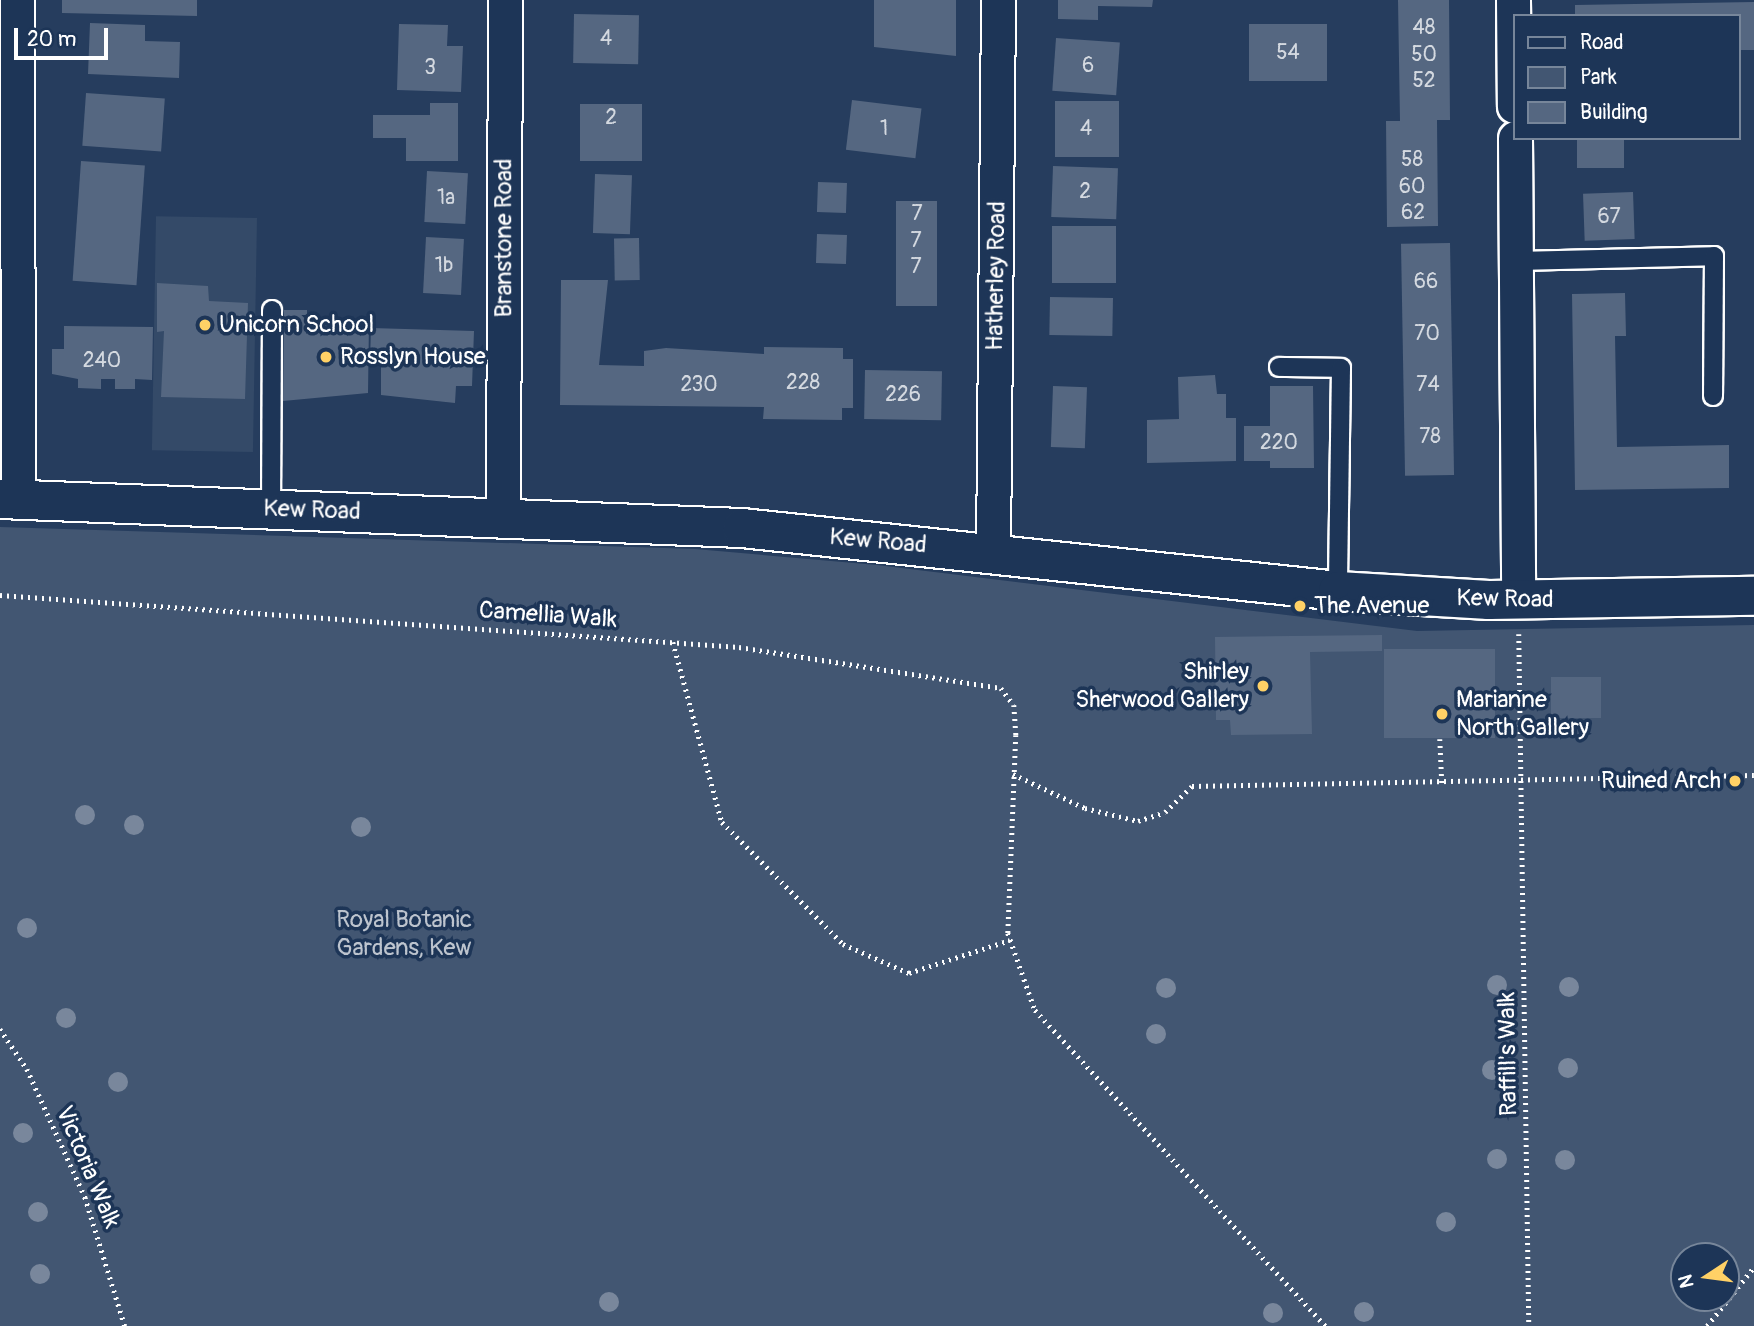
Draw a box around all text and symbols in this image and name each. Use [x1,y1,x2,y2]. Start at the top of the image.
scale bar [18,14,112,58]
legend [1512,14,1740,140]
house number: 48 [1413,15,1435,41]
text: 20 m [27,26,76,53]
house number: 4 [600,26,612,52]
text: Road [1580,29,1624,56]
house number: 54 [1276,40,1300,66]
house number: 50 [1411,42,1437,68]
house number: 6 [1082,53,1094,79]
house number: 3 [424,55,436,81]
text: Park [1580,64,1617,91]
house number: 52 [1412,68,1436,94]
text: Building [1580,99,1647,126]
house number: 2 [605,105,617,131]
house number: 1 [880,116,888,142]
house number: 4 [1080,116,1092,142]
house number: 58 [1401,147,1423,173]
street label: Branstone Road [490,158,518,318]
house number: 60 [1399,174,1425,200]
house number: 2 [1079,179,1091,205]
house number: 1a [437,185,455,211]
house number: 62 [1401,200,1425,226]
house number: 7 [911,201,923,227]
street label: Hatherley Road [980,201,1012,351]
house number: 67 [1597,204,1621,230]
house number: 7 [910,228,922,254]
house number: 1b [435,253,453,279]
house number: 7 [910,254,922,280]
house number: 66 [1414,269,1438,295]
place label: Unicorn School [219,311,374,339]
marker: Unicorn School [197,317,213,333]
house number: 70 [1414,321,1440,347]
place label: Rosslyn House [340,343,486,371]
house number: 240 [83,348,121,374]
marker: Rosslyn House [318,349,334,365]
house number: 228 [786,370,820,396]
house number: 230 [680,372,718,398]
house number: 74 [1416,372,1440,398]
house number: 226 [885,382,921,408]
house number: 78 [1419,424,1441,450]
house number: 220 [1260,430,1298,456]
street label: Kew Road [263,494,361,526]
street label: Kew Road [828,522,928,560]
street label: Kew Road [1456,584,1554,614]
place label: The Avenue [1314,592,1429,620]
street label: Camellia Walk [478,596,618,634]
marker: The Avenue [1292,598,1308,614]
place label: Shirley Sherwood Gallery [1075,658,1249,714]
marker: Shirley Sherwood Gallery [1255,678,1271,694]
place label: Marianne North Gallery [1456,686,1589,742]
marker: Marianne North Gallery [1434,706,1450,722]
place label: Ruined Arch [1601,767,1721,795]
marker: Ruined Arch [1727,773,1743,789]
park label: Royal Botanic Gardens, Kew [336,906,472,962]
street label: Raffill's Walk [1493,992,1523,1116]
street label: Victoria Walk [49,1102,127,1232]
north arrow [1670,1242,1740,1312]
text: N [1673,1272,1700,1290]

